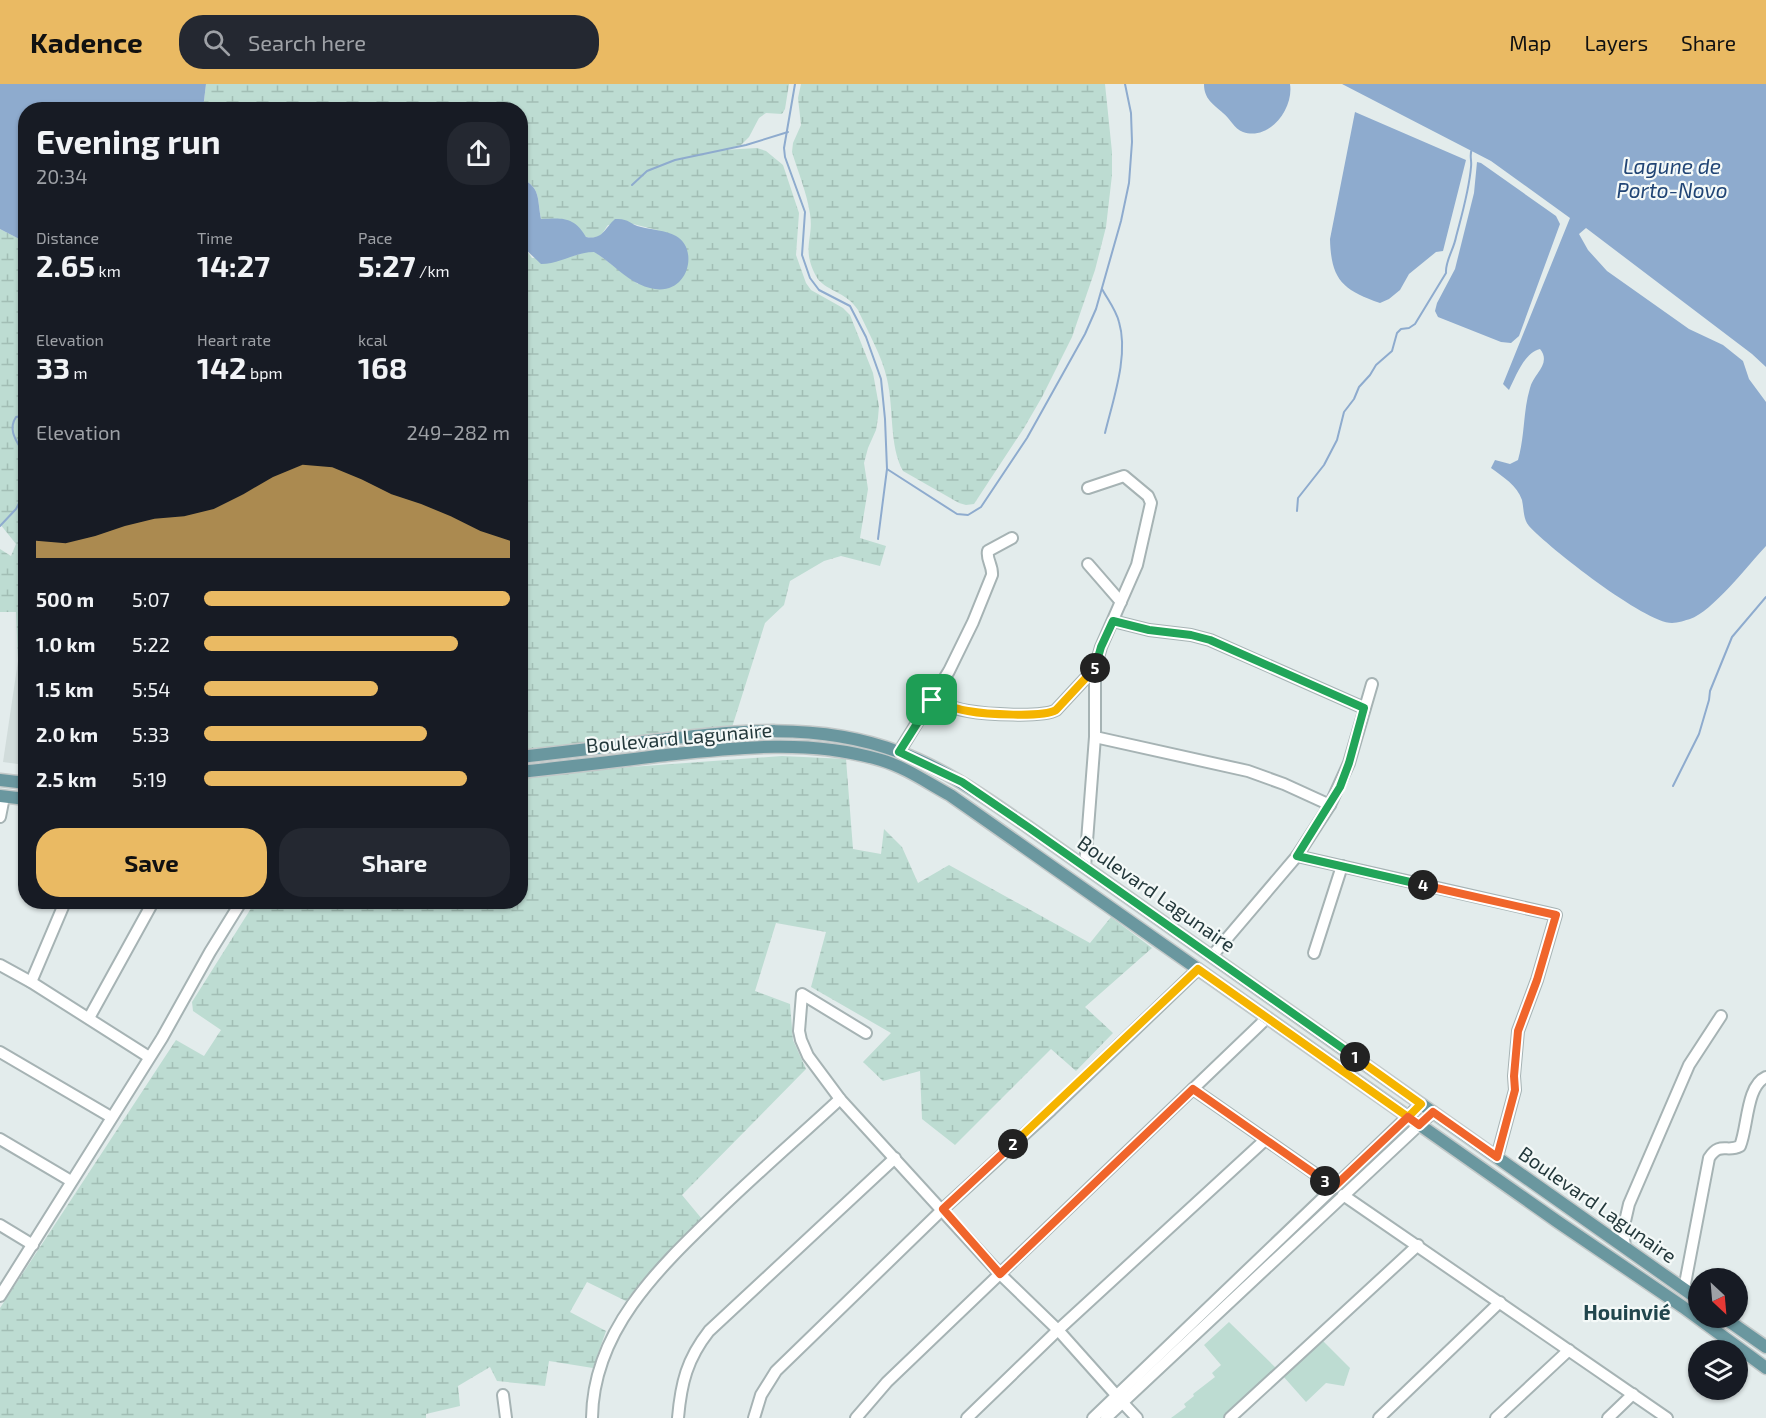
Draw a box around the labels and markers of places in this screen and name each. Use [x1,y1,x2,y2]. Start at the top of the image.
pin: 5 [1080,653,1110,683]
pin [906,674,957,725]
pin: 4 [1408,870,1438,900]
pin: 1 [1340,1042,1370,1072]
pin: 2 [998,1129,1028,1159]
pin: 3 [1310,1166,1340,1196]

